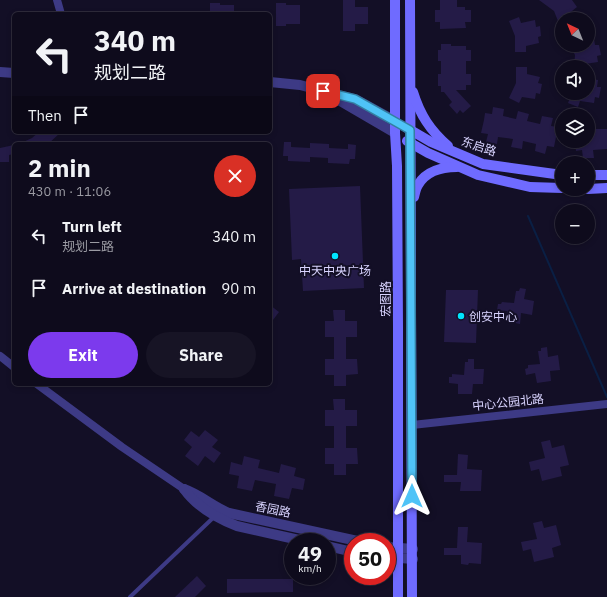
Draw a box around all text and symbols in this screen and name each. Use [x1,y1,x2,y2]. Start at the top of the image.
north arrow [555,12,595,52]
map controls [555,12,595,244]
text: 340 m [94,22,176,59]
icon: left [28,28,80,80]
button: sound [555,60,595,100]
text: 规划二路 [94,61,166,84]
pin [306,74,340,108]
icon: arrive [312,80,334,102]
icon: arrive [70,104,92,126]
text: Then [28,106,62,125]
button: layers [555,108,595,148]
street label: 东启路 [460,133,498,159]
text: 2 min [28,152,91,184]
button: close [214,155,256,197]
button: + [555,156,595,196]
text: 430 m · 11:06 [28,183,111,200]
button: − [555,204,595,244]
text: Turn left [62,217,122,236]
icon: left [28,225,50,247]
text: 340 m [212,227,256,246]
text: 规划二路 [62,238,114,255]
marker: 中天中央广场 [330,251,340,261]
place label: 中天中央广场 [299,263,371,278]
icon: arrive [28,277,50,299]
text: Arrive at destination [62,279,206,298]
text: 90 m [221,279,256,298]
street label: 宏图路 [378,281,393,317]
place label: 创安中心 [469,309,517,324]
marker: 创安中心 [456,311,466,321]
button: Exit [28,332,138,378]
button: Share [146,332,256,378]
street label: 中心公园北路 [471,391,545,413]
position arrow [391,475,433,517]
street label: 香园路 [254,498,292,520]
speed limit sign: 50 [344,533,396,585]
text: 49 [298,540,322,567]
text: km/h [298,562,322,575]

